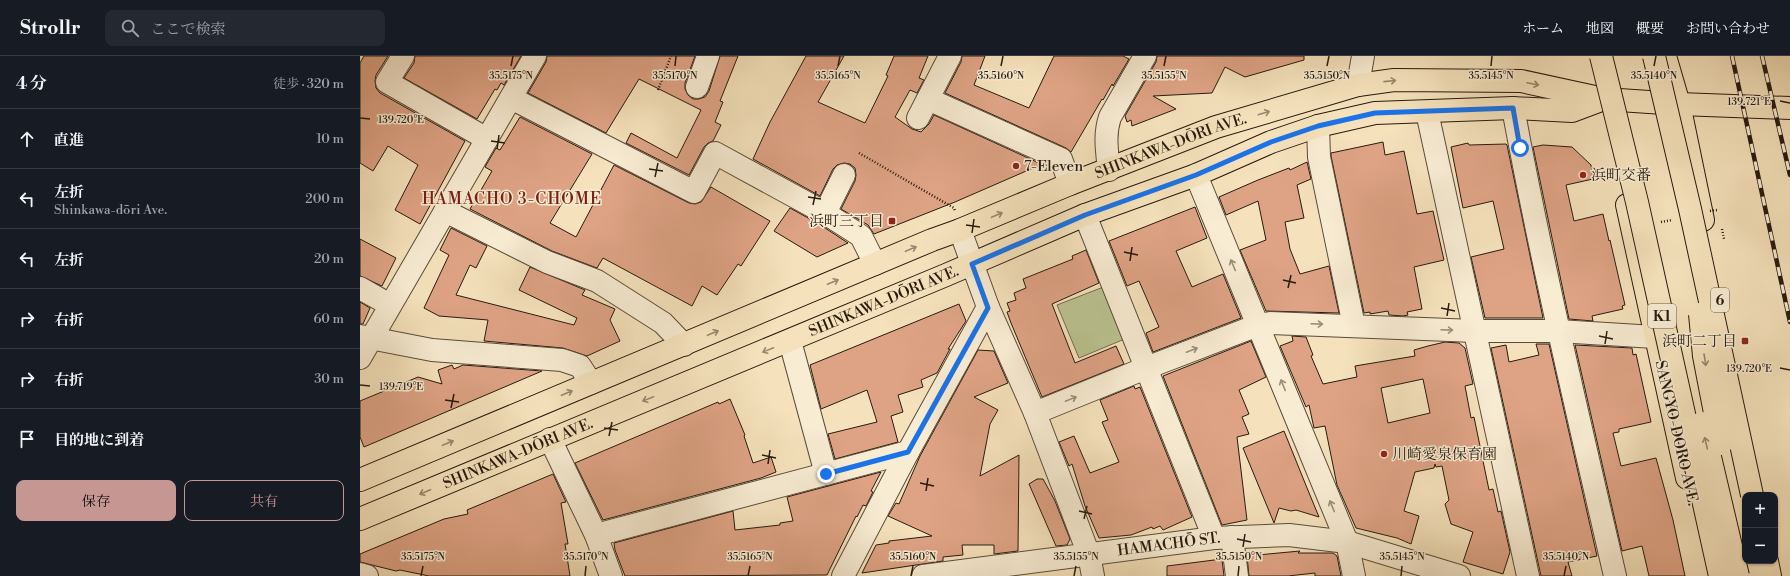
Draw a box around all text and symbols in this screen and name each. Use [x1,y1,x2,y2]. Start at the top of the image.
search box [105,10,385,46]
text: Strollr [20,16,81,40]
icon: search [119,17,141,39]
text: ここで検索 [151,20,226,39]
text: ホーム [1522,20,1564,38]
text: 地図 [1586,20,1614,38]
text: 概要 [1636,20,1664,38]
text: お問い合わせ [1686,20,1770,38]
text: 35.5175°N [489,70,534,82]
text: 35.5170°N [652,70,698,82]
text: 35.5165°N [815,70,861,82]
text: 35.5160°N [978,70,1025,82]
text: 35.5155°N [1141,70,1187,82]
text: 35.5150°N [1304,70,1351,82]
text: 35.5145°N [1468,70,1514,82]
text: 35.5140°N [1631,70,1678,82]
text: 4 分 [16,73,47,95]
text: 徒歩 · 320 m [273,76,344,92]
one-way arrow [1383,77,1396,85]
one-way arrow [1527,80,1540,88]
text: 139.721°E [1727,96,1771,108]
street label: SHINKAWA-DŌRI AVE. [1092,109,1249,183]
one-way arrow [1257,109,1270,116]
text: 139.720°E [378,114,424,126]
icon: ahead [16,128,38,150]
text: 直進 [54,131,84,150]
text: 10 m [316,131,344,147]
route start [1511,139,1529,157]
place label: 7-Eleven [1024,157,1083,176]
marker: 7-Eleven [1011,161,1021,171]
place label: 浜町交番 [1591,166,1651,185]
marker: 浜町交番 [1578,170,1588,180]
text: 左折 [54,183,84,202]
icon: left [16,188,38,210]
district label: HAMACHO 3-CHOME [422,189,602,209]
text: 200 m [305,191,344,207]
text: Shinkawa-dōri Ave. [54,202,167,218]
one-way arrow [990,211,1002,218]
place label: 浜町三丁目 [809,212,884,231]
marker: 浜町三丁目 [887,216,897,226]
one-way arrow [904,244,916,252]
icon: left [16,248,38,270]
text: 左折 [54,251,84,270]
text: 20 m [314,251,344,267]
one-way arrow [1229,260,1237,272]
street label: SHINKAWA-DŌRI AVE. [806,262,962,341]
one-way arrow [827,277,839,285]
road number: 6 [1711,288,1729,312]
road number: K1 [1648,304,1676,328]
icon: right [16,308,38,330]
text: 右折 [54,311,84,330]
text: 60 m [313,311,344,327]
one-way arrow [1310,321,1323,328]
one-way arrow [1440,326,1453,333]
one-way arrow [707,328,719,336]
place label: 浜町二丁目 [1662,332,1737,351]
marker: 浜町二丁目 [1740,336,1750,346]
one-way arrow [763,346,775,354]
one-way arrow [1186,346,1198,354]
one-way arrow [1701,353,1709,366]
street label: SANGYO-DORO AVE. [1651,359,1702,508]
text: 139.720°E [1726,363,1772,375]
icon: right [16,368,38,390]
text: 右折 [54,371,84,390]
text: 30 m [314,371,344,387]
one-way arrow [1278,380,1286,392]
text: 139.719°E [379,381,423,393]
one-way arrow [561,389,573,396]
one-way arrow [1065,394,1077,402]
one-way arrow [642,395,654,403]
street label: SHINKAWA-DŌRI AVE. [440,414,596,493]
icon: arrive [16,428,38,450]
text: 目的地に到着 [54,431,144,450]
one-way arrow [1702,437,1710,450]
one-way arrow [441,439,453,447]
place label: 川崎愛泉保育園 [1392,445,1497,464]
marker: 川崎愛泉保育園 [1379,449,1389,459]
route end [817,465,835,483]
button: 保存 [16,480,176,521]
button: 共有 [184,480,344,521]
one-way arrow [419,489,431,496]
map controls [1742,492,1778,564]
button: + [1742,492,1778,528]
one-way arrow [1328,500,1335,512]
button: − [1742,528,1778,564]
street label: HAMACHŌ ST. [1116,529,1221,561]
text: 35.5175°N [401,551,446,563]
text: 35.5170°N [563,551,609,563]
text: 35.5165°N [727,551,773,563]
text: 35.5160°N [890,551,937,563]
text: 35.5155°N [1053,551,1099,563]
text: 35.5150°N [1216,551,1263,563]
text: 35.5145°N [1379,551,1425,563]
text: 35.5140°N [1543,551,1590,563]

